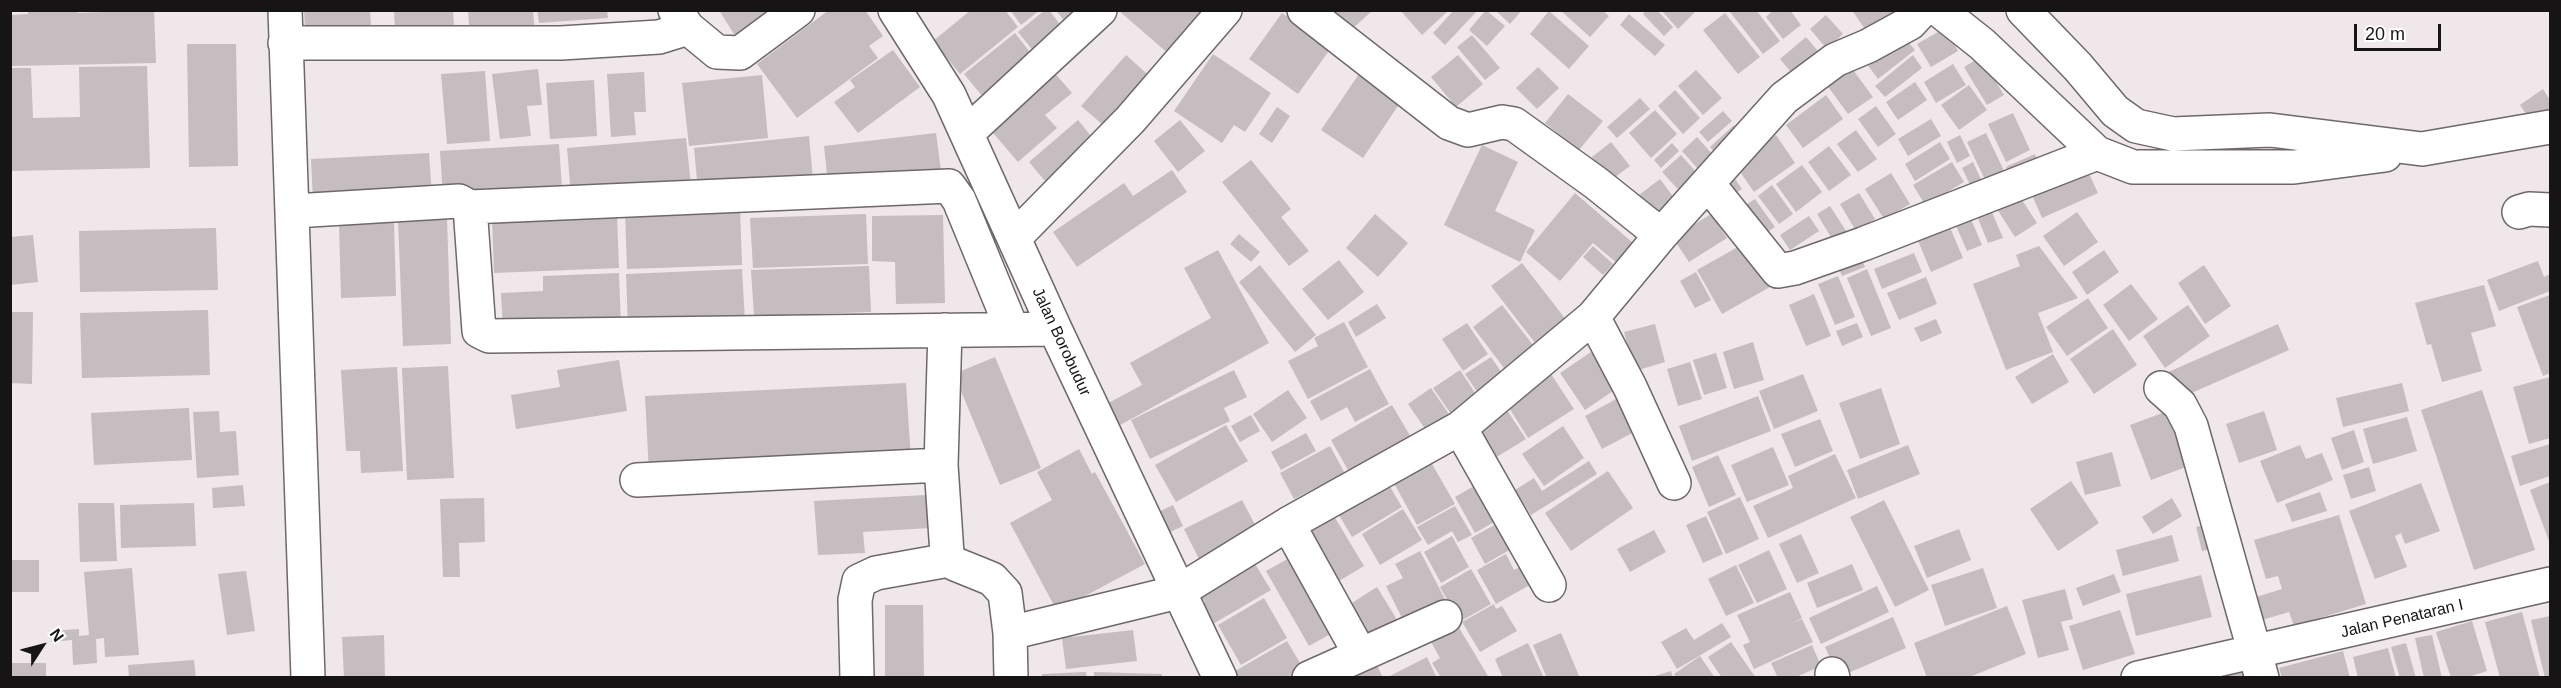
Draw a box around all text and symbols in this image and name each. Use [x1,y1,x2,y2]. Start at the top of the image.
scale bar [2357,12,2444,50]
text: 20 m [2365,24,2405,44]
street label: Jalan Borobudur [1027,285,1095,399]
street label: Jalan Penataran I [2339,596,2465,642]
north arrow [12,616,72,676]
text: N [47,625,67,645]

